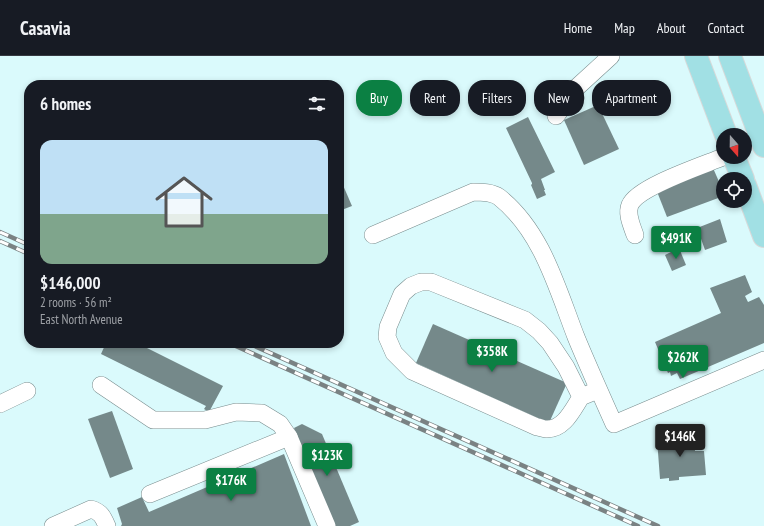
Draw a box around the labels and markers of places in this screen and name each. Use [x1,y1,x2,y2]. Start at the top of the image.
pin: $491K [648,226,704,260]
pin: $358K [464,339,520,373]
pin: $262K [655,345,711,379]
pin: $146K [652,424,708,458]
pin: $123K [299,443,355,477]
pin: $176K [203,468,259,502]

